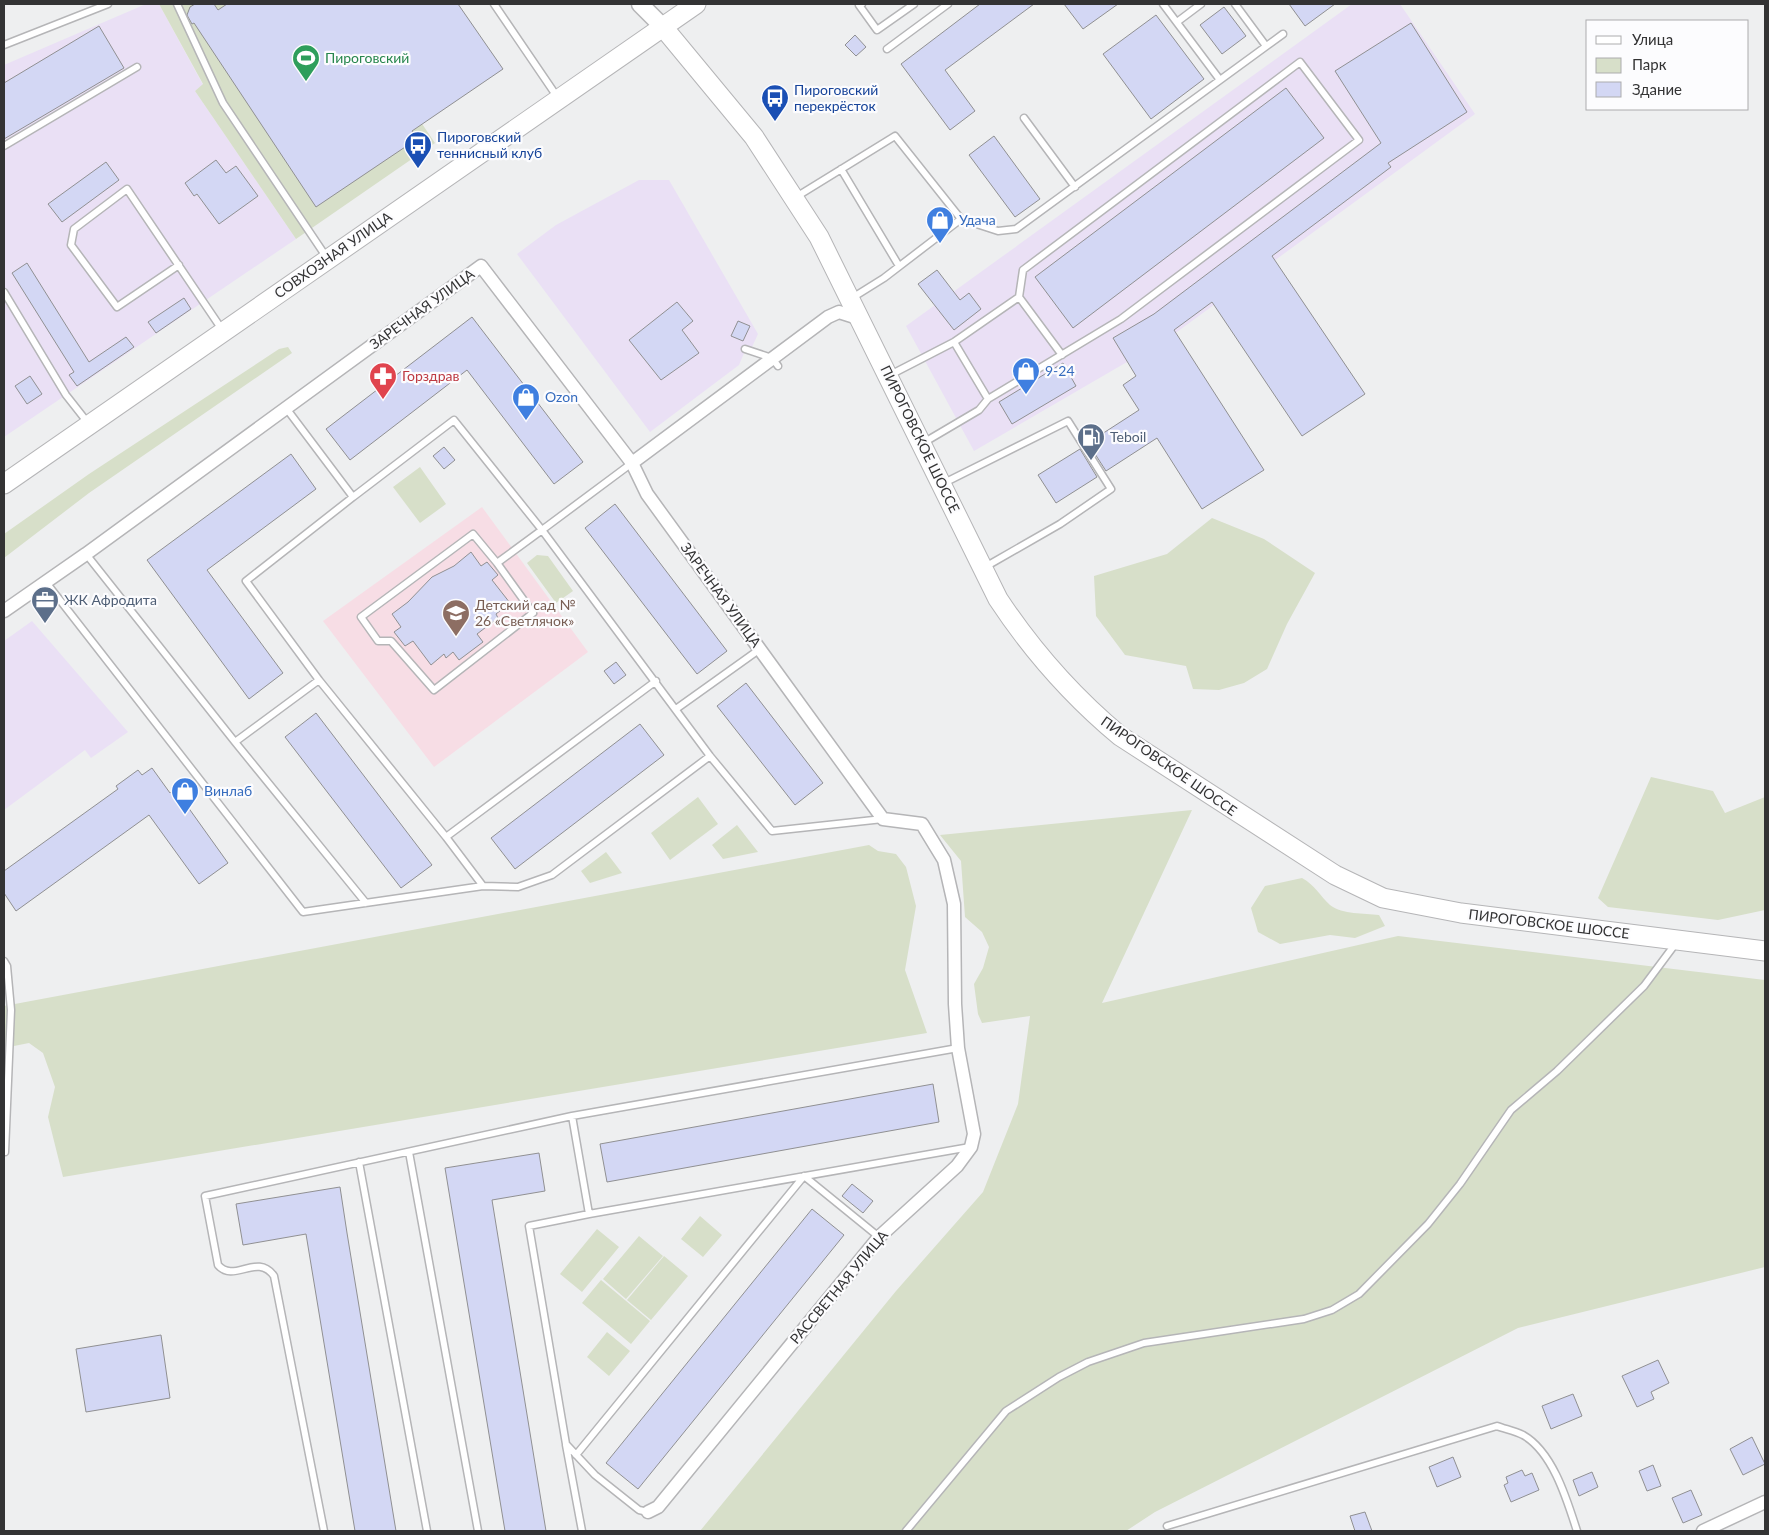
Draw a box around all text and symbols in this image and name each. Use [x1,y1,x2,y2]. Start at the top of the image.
legend [1586,20,1749,110]
text: Улица [1632,30,1673,48]
sports icon: Пироговский [291,43,321,82]
place label: Пироговский [325,49,409,66]
text: Парк [1632,55,1667,73]
text: Здание [1632,80,1682,98]
place label: Пироговский перекрёсток [794,81,878,114]
bus stop icon: Пироговский перекрёсток [760,83,790,122]
place label: Пироговский теннисный клуб [437,128,542,161]
bus stop icon: Пироговский теннисный клуб [403,130,433,169]
shop icon: Удача [925,205,955,244]
street label: СОВХОЗНАЯ УЛИЦА [271,207,395,301]
place label: Удача [959,211,996,228]
street label: ЗАРЕЧНАЯ УЛИЦА [366,265,478,352]
shop icon: 9-24 [1011,356,1041,395]
pharmacy icon: Горздрав [368,361,398,400]
street label: ПИРОГОВСКОЕ ШОССЕ [877,362,964,515]
place label: 9-24 [1045,362,1075,379]
place label: Горздрав [402,367,459,384]
shop icon: Ozon [511,382,541,421]
place label: Ozon [545,388,578,405]
fuel station icon: Teboil [1076,422,1106,461]
place label: Teboil [1110,428,1146,445]
street label: ЗАРЕЧНАЯ УЛИЦА [678,539,765,651]
office icon: ЖК Афродита [30,585,60,624]
place label: ЖК Афродита [64,591,157,608]
place label: Детский сад № 26 «Светлячок» [475,596,575,629]
school or university icon: Детский сад № 26 «Светлячок» [441,598,471,637]
street label: ПИРОГОВСКОЕ ШОССЕ [1098,712,1240,819]
shop icon: Винлаб [170,776,200,815]
place label: Винлаб [204,782,252,799]
street label: ПИРОГОВСКОЕ ШОССЕ [1468,905,1630,942]
street label: РАССВЕТНАЯ УЛИЦА [786,1226,891,1347]

